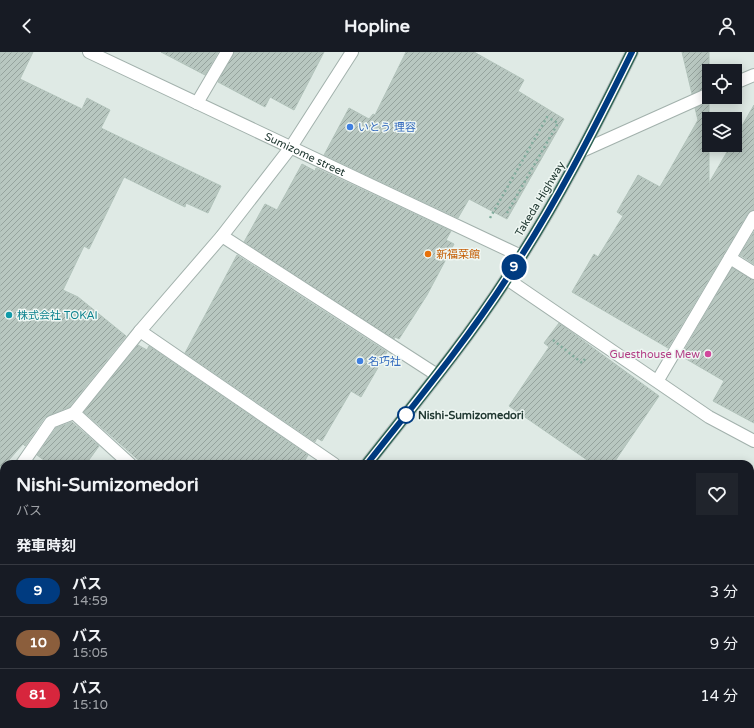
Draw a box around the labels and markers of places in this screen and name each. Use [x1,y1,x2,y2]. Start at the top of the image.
place label: いとう 理容 [358,121,416,134]
marker: いとう 理容 [345,122,355,132]
place label: 新福菜館 [436,248,480,261]
marker: 新福菜館 [423,249,433,259]
place label: 株式会社 TOKAI [17,309,98,322]
marker: 株式会社 TOKAI [4,310,14,320]
place label: Guesthouse Mew [610,348,700,361]
marker: Guesthouse Mew [703,349,713,359]
place label: 名巧社 [368,355,401,368]
marker: 名巧社 [355,356,365,366]
marker: Nishi-Sumizomedori [397,406,415,424]
place label: Nishi-Sumizomedori [418,409,524,422]

